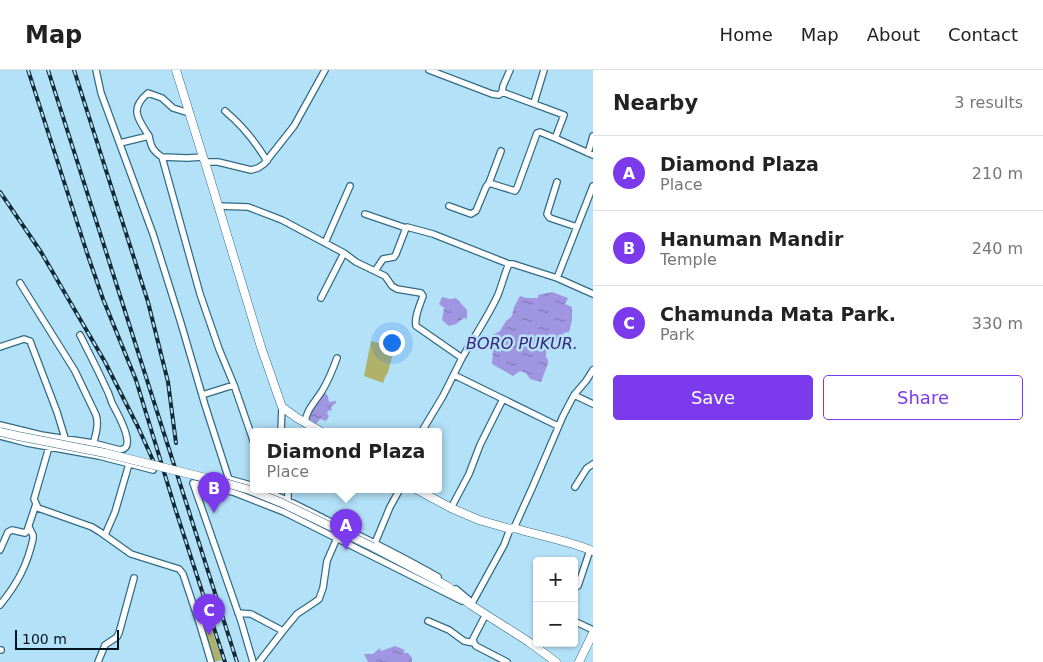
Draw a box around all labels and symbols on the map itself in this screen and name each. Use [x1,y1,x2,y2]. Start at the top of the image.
your location [379,330,405,356]
water label: BORO PUKUR. [466,334,578,353]
pin: B [198,472,230,513]
pin: A [330,509,362,550]
pin: C [193,594,225,635]
scale bar [15,627,119,650]

